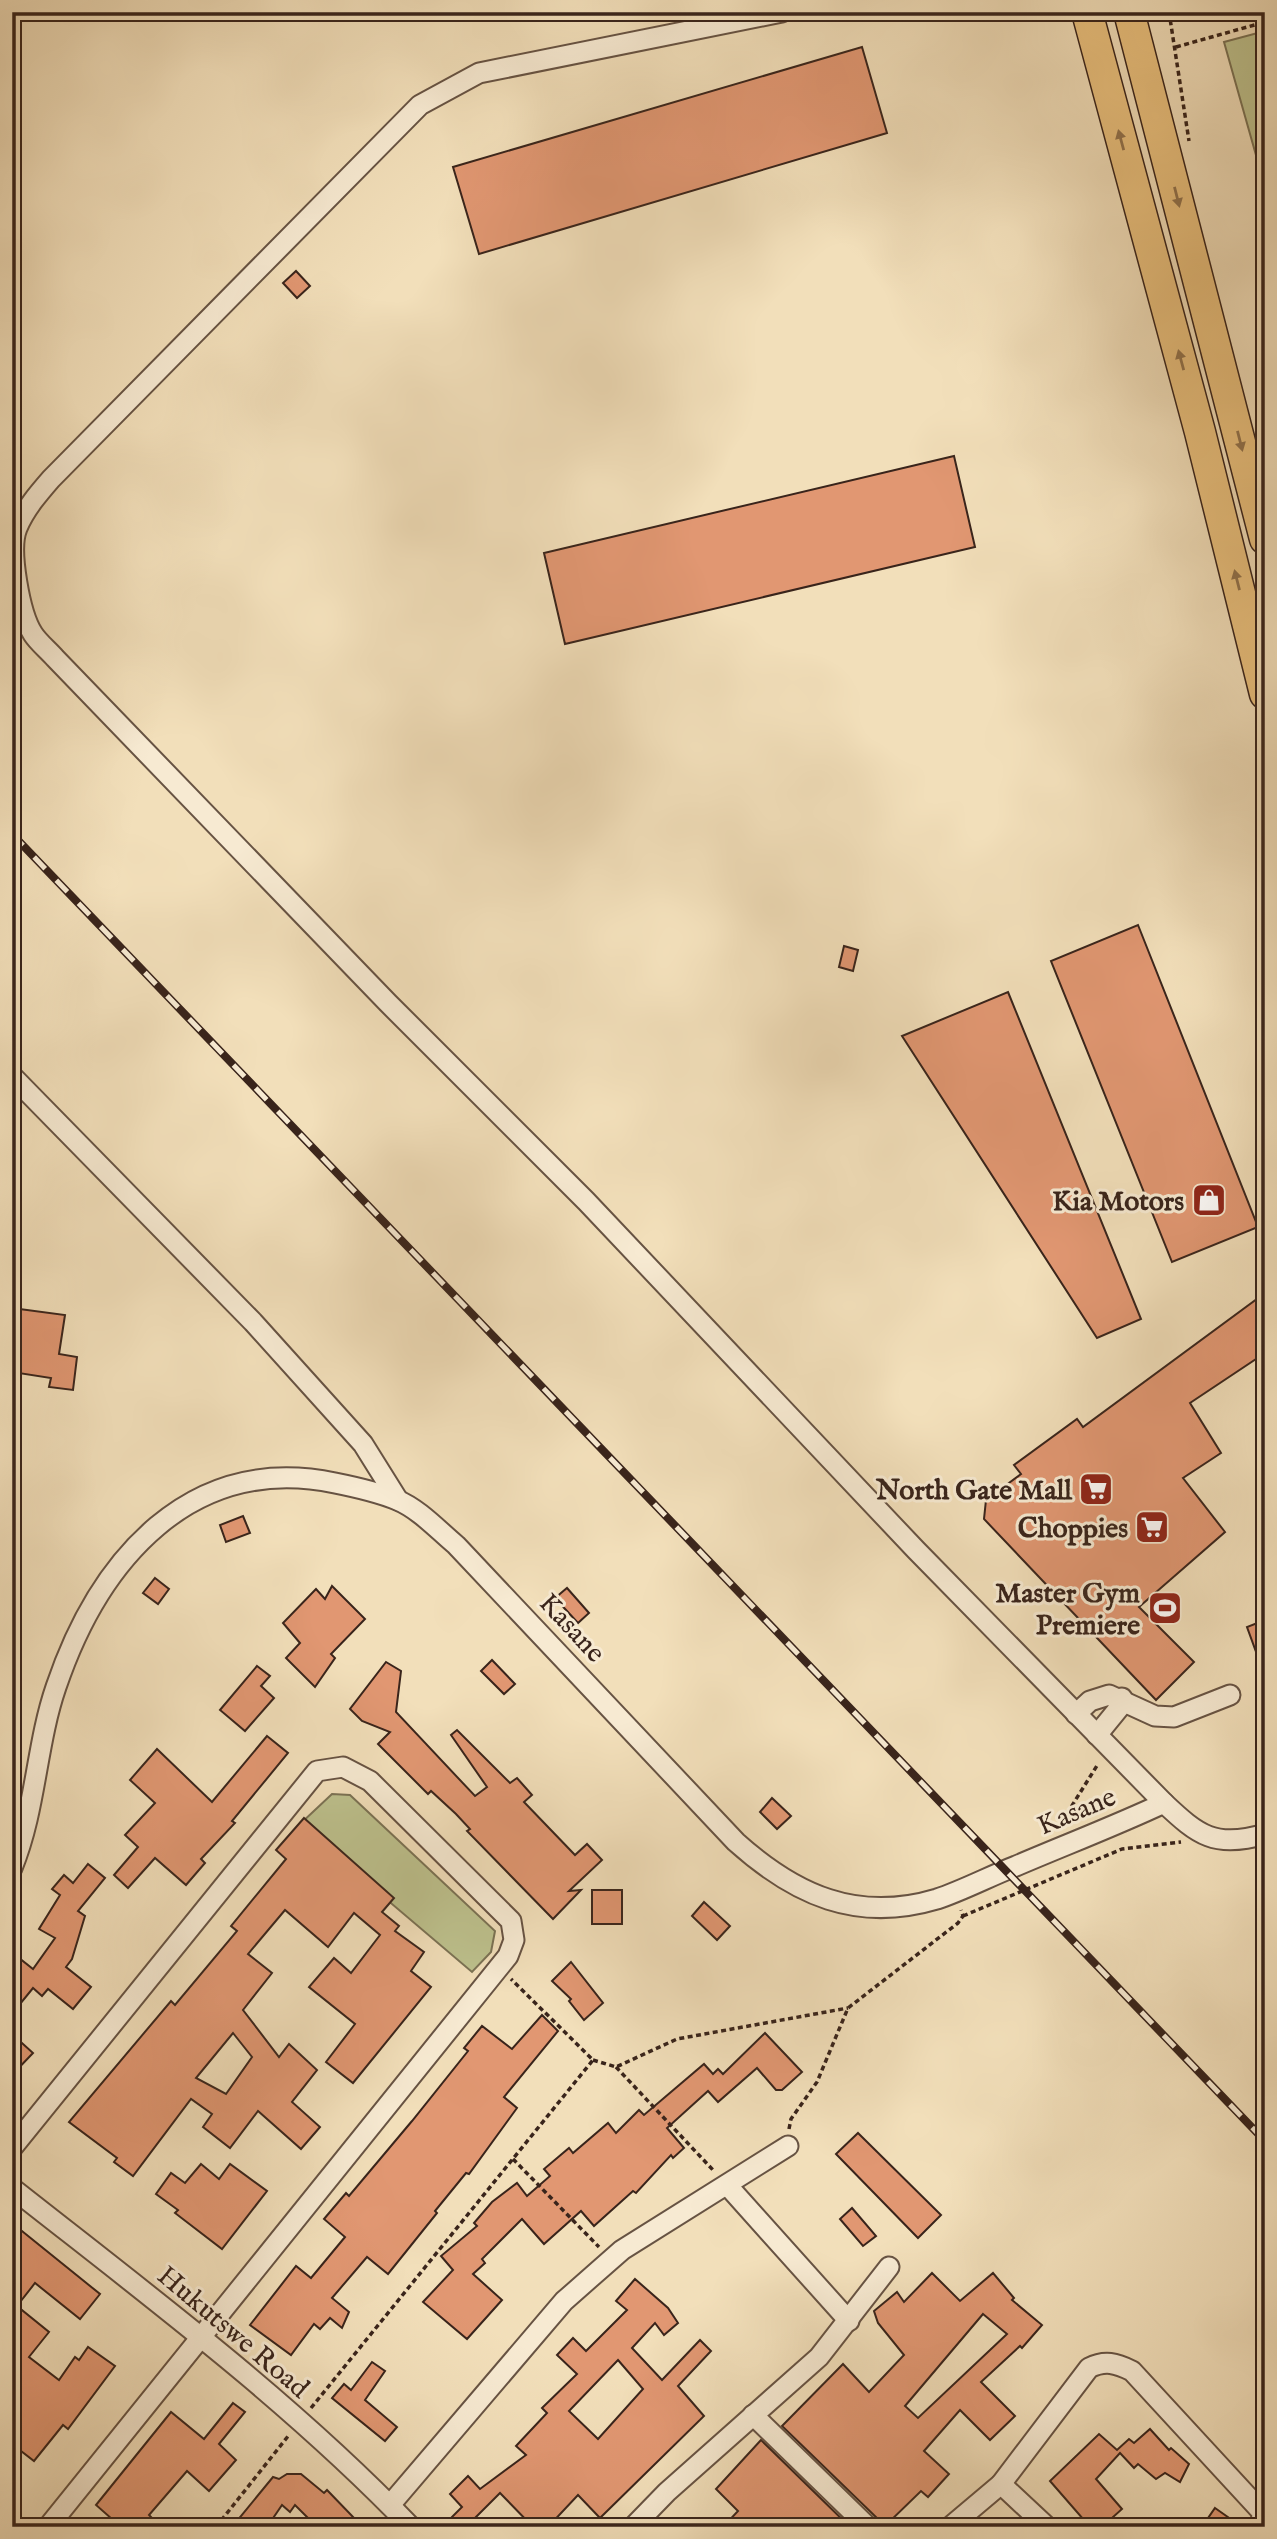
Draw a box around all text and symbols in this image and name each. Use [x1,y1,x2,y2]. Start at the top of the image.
one-way arrow [1115,129,1126,151]
one-way arrow [1172,186,1183,208]
one-way arrow [1175,349,1185,370]
one-way arrow [1235,430,1246,452]
one-way arrow [1231,569,1242,591]
shop icon: Kia Motors [1190,1181,1228,1219]
place label: Kia Motors [1052,1185,1184,1220]
supermarket icon: North Gate Mall [1077,1470,1115,1508]
place label: North Gate Mall [875,1474,1073,1509]
supermarket icon: Choppies [1133,1508,1171,1546]
place label: Choppies [1018,1512,1128,1547]
place label: Master Gym Premiere [995,1577,1140,1644]
street label: Kasane [530,1587,612,1671]
sports icon: Master Gym Premiere [1146,1589,1184,1627]
street label: Kasane [1032,1780,1122,1844]
street label: Hukutswe Road [149,2259,316,2407]

